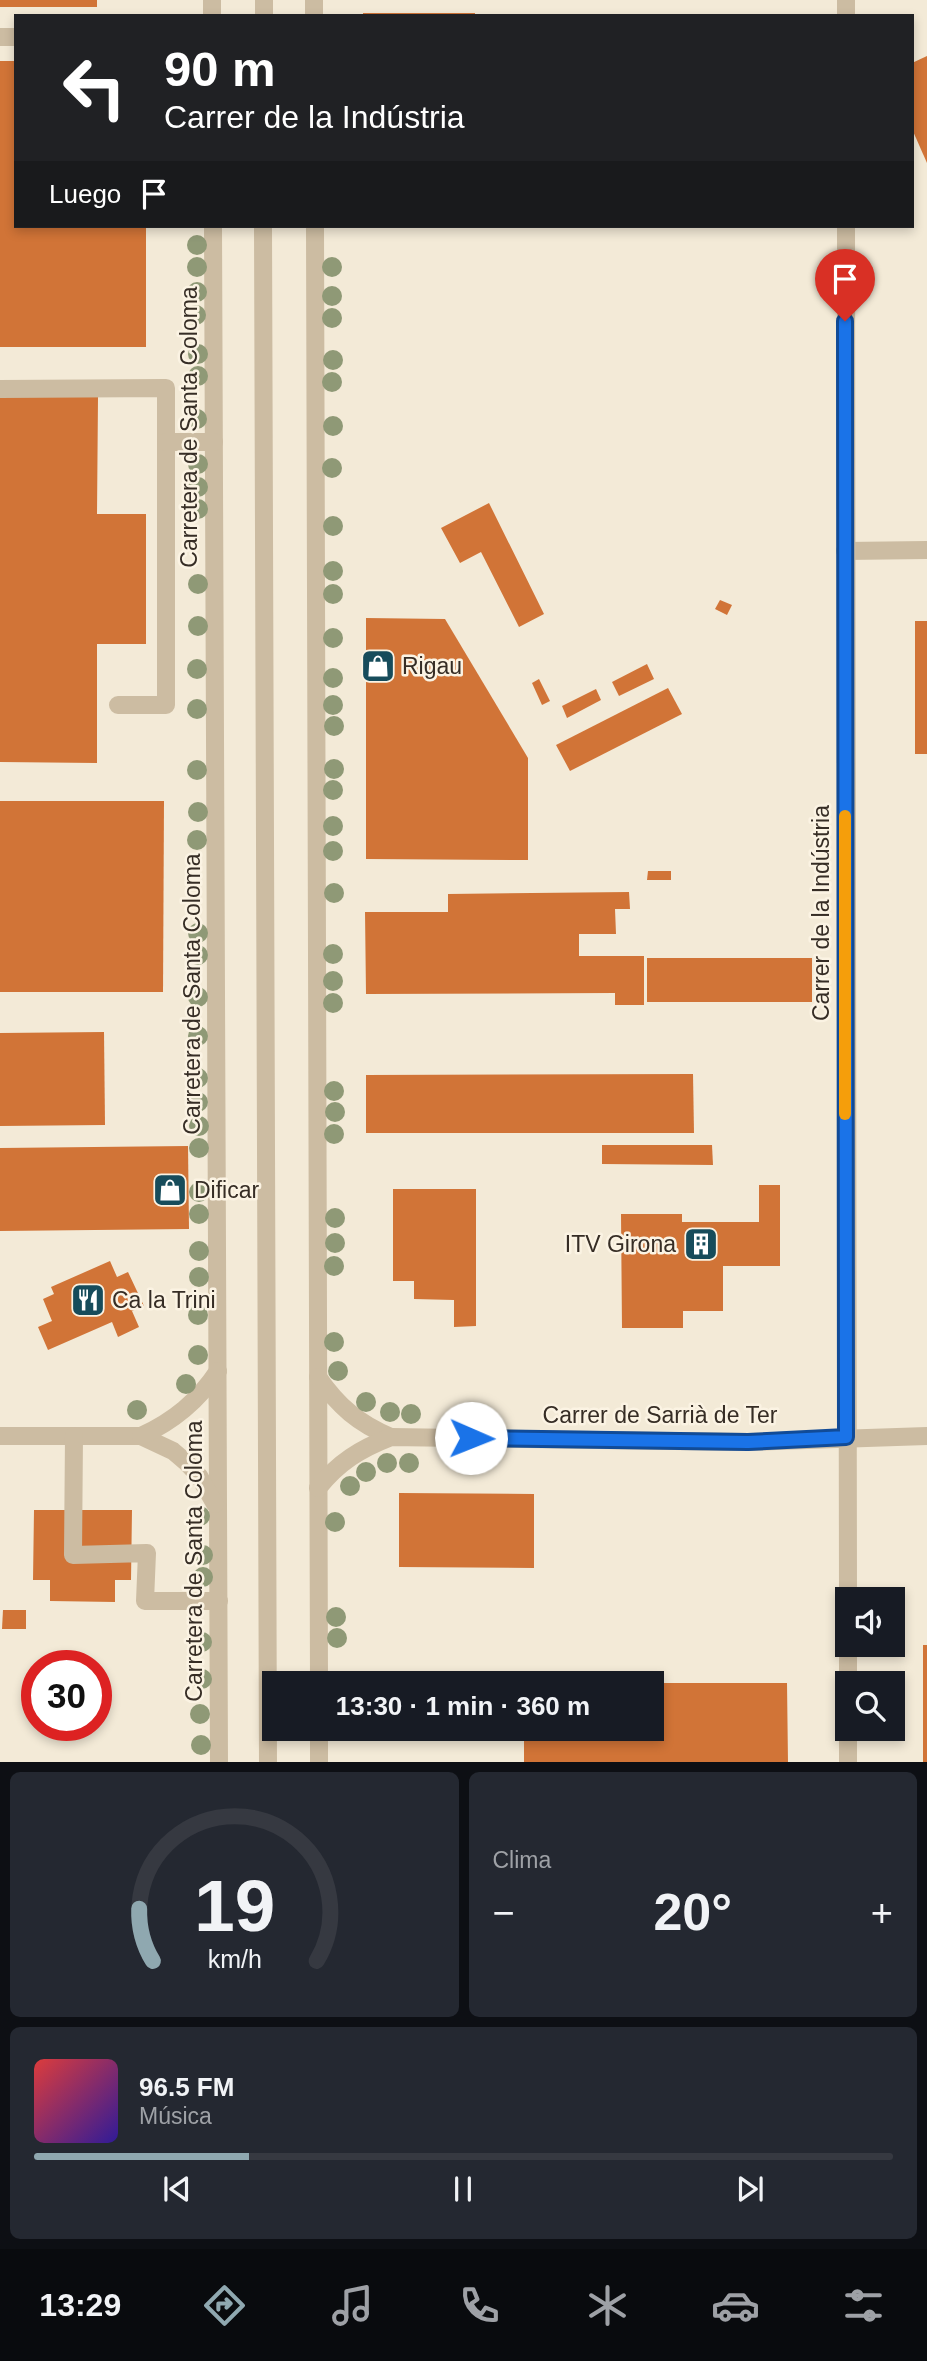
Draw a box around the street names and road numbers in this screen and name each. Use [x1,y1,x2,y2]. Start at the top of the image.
street label: Carretera de Santa Coloma [176,286,202,568]
street label: Carrer de la Indústria [808,805,834,1021]
street label: Carretera de Santa Coloma [179,853,205,1135]
street label: Carrer de Sarrià de Ter [543,1402,778,1428]
street label: Carretera de Santa Coloma [181,1420,207,1702]

